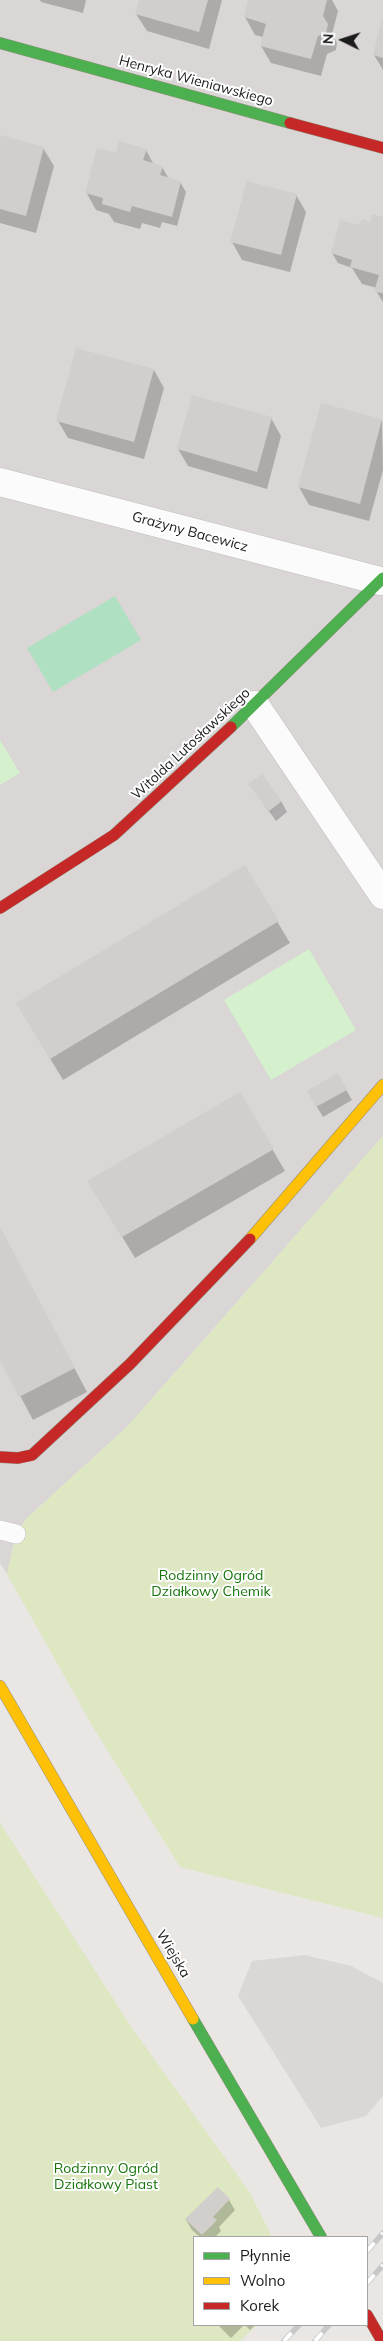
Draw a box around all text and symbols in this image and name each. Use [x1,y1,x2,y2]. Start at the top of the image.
north arrow [318,15,368,65]
text: N [319,33,337,45]
street label: Henryka Wieniawskiego [117,52,275,110]
street label: Grażyny Bacewicz [130,508,250,556]
street label: Witolda Lutosławskiego [128,685,254,803]
park label: Rodzinny Ogród Działkowy Chemik [151,1568,271,1600]
street label: Wiejska [152,1927,194,1981]
park label: Rodzinny Ogród Działkowy Piast [54,2161,158,2194]
legend [193,2236,368,2326]
text: Płynnie [240,2246,291,2265]
text: Wolno [240,2271,285,2290]
text: Korek [240,2296,279,2315]

